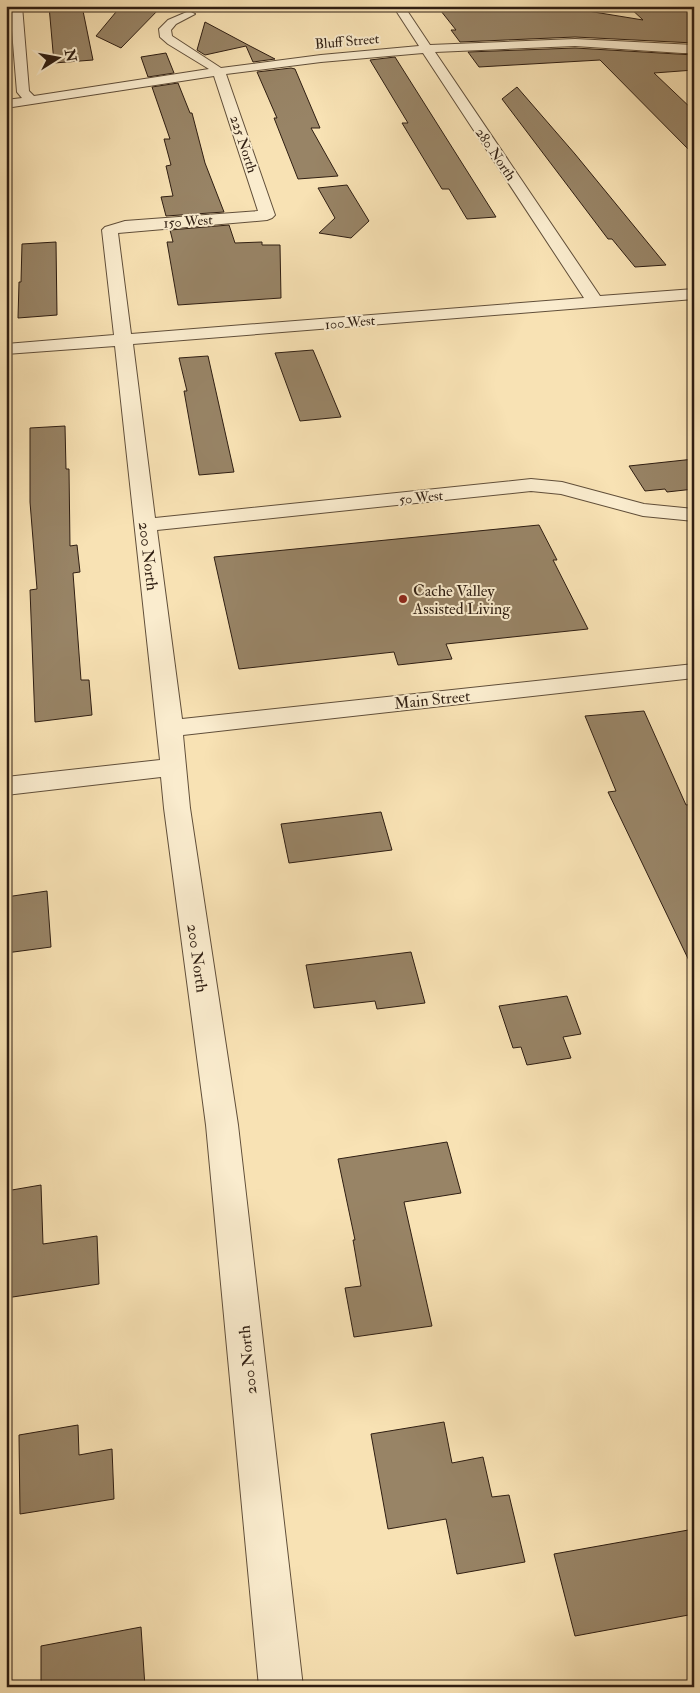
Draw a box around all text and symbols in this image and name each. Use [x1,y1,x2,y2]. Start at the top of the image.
street label: Bluff Street [314,30,380,53]
north arrow [32,32,82,82]
text: N [61,47,80,64]
street label: 225 North [226,113,261,176]
street label: 280 North [472,125,520,184]
street label: 150 West [163,211,214,232]
street label: 100 West [324,312,376,333]
street label: 50 West [398,487,444,508]
street label: 200 North [134,521,162,592]
place label: Cache Valley Assisted Living [412,581,511,619]
marker: Cache Valley Assisted Living [397,593,409,605]
street label: Main Street [393,686,471,714]
street label: 200 North [182,923,212,994]
street label: 200 North [234,1324,262,1395]

